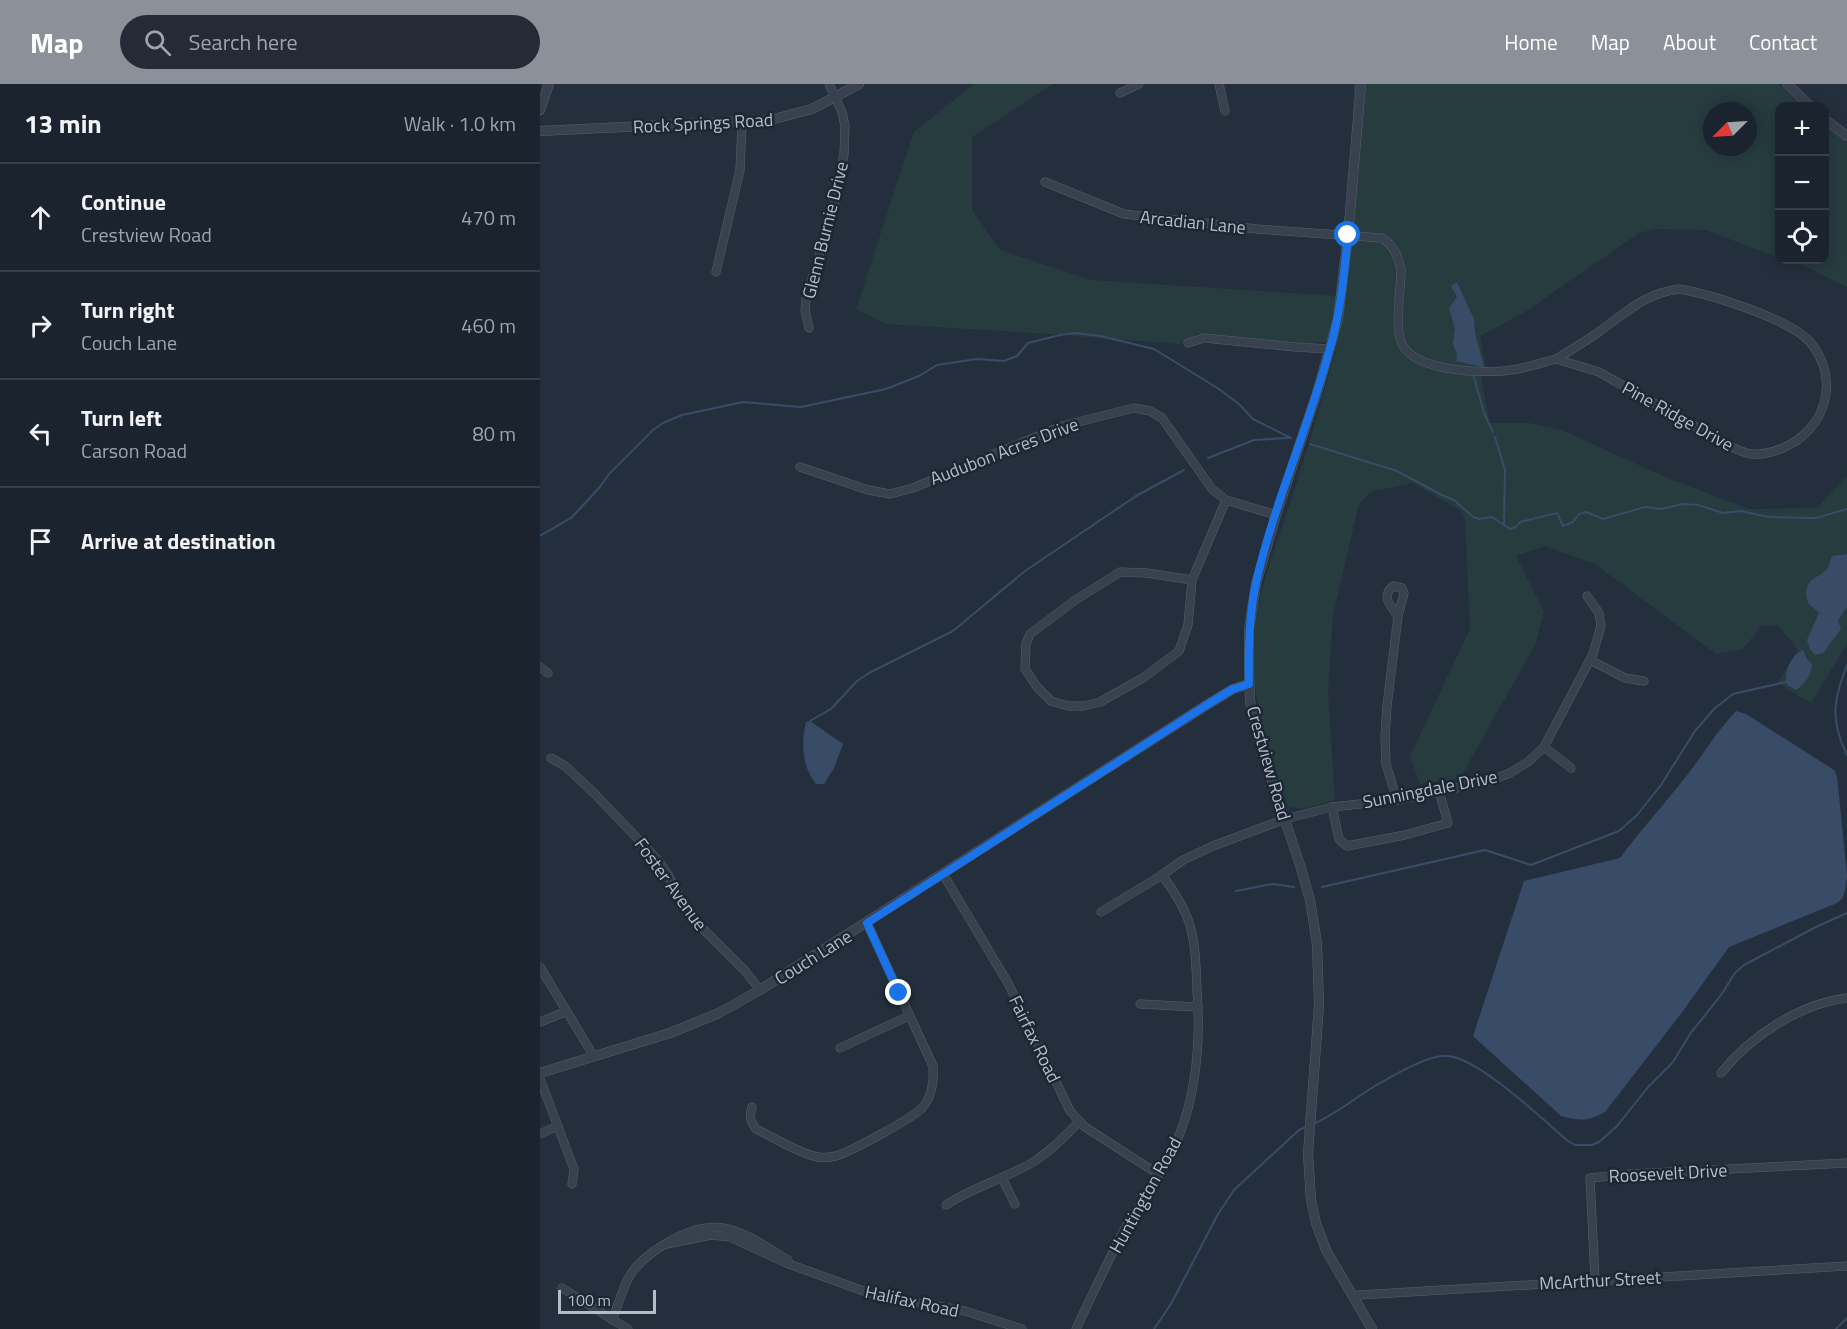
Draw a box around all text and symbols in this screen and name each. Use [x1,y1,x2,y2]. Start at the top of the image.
search box [120,15,540,69]
text: Map [30,21,84,64]
text: Search here [189,25,298,59]
icon: search [141,26,174,59]
text: Home [1504,26,1558,58]
text: Map [1591,26,1630,58]
text: About [1663,26,1716,58]
text: Contact [1749,26,1817,58]
north arrow [1703,102,1757,156]
map controls [1775,102,1829,264]
button: + [1775,102,1829,156]
text: 13 min [24,104,102,143]
street label: Rock Springs Road [632,106,774,140]
text: Walk · 1.0 km [404,108,516,139]
button: − [1775,156,1829,210]
street label: Glenn Burnie Drive [795,159,855,301]
text: Continue [81,185,166,219]
icon: ahead [24,201,57,234]
text: 470 m [461,202,516,233]
street label: Arcadian Lane [1139,203,1247,241]
button: locate [1775,210,1829,264]
text: Crestview Road [81,219,212,250]
route start [1334,221,1360,247]
text: Turn right [81,293,175,327]
icon: right [24,309,57,342]
text: 460 m [461,310,516,341]
text: Couch Lane [81,327,177,358]
street label: Pine Ridge Drive [1617,374,1739,458]
text: Turn left [81,401,162,435]
street label: Audubon Acres Drive [926,410,1082,492]
icon: left [24,417,57,450]
text: 80 m [472,418,516,449]
text: Carson Road [81,435,187,466]
text: Arrive at destination [81,524,276,558]
icon: arrive [24,525,57,558]
street label: Crestview Road [1240,703,1298,823]
street label: Sunningdale Drive [1360,763,1500,815]
street label: Foster Avenue [628,832,714,936]
street label: Couch Lane [769,923,857,991]
route end [885,979,911,1005]
street label: Fairfax Road [1002,991,1068,1087]
street label: Huntington Road [1102,1132,1188,1258]
street label: Roosevelt Drive [1608,1156,1728,1190]
street label: McArthur Street [1538,1263,1662,1297]
street label: Halifax Road [863,1278,961,1324]
scale bar [558,1287,656,1314]
text: 100 m [567,1288,611,1312]

